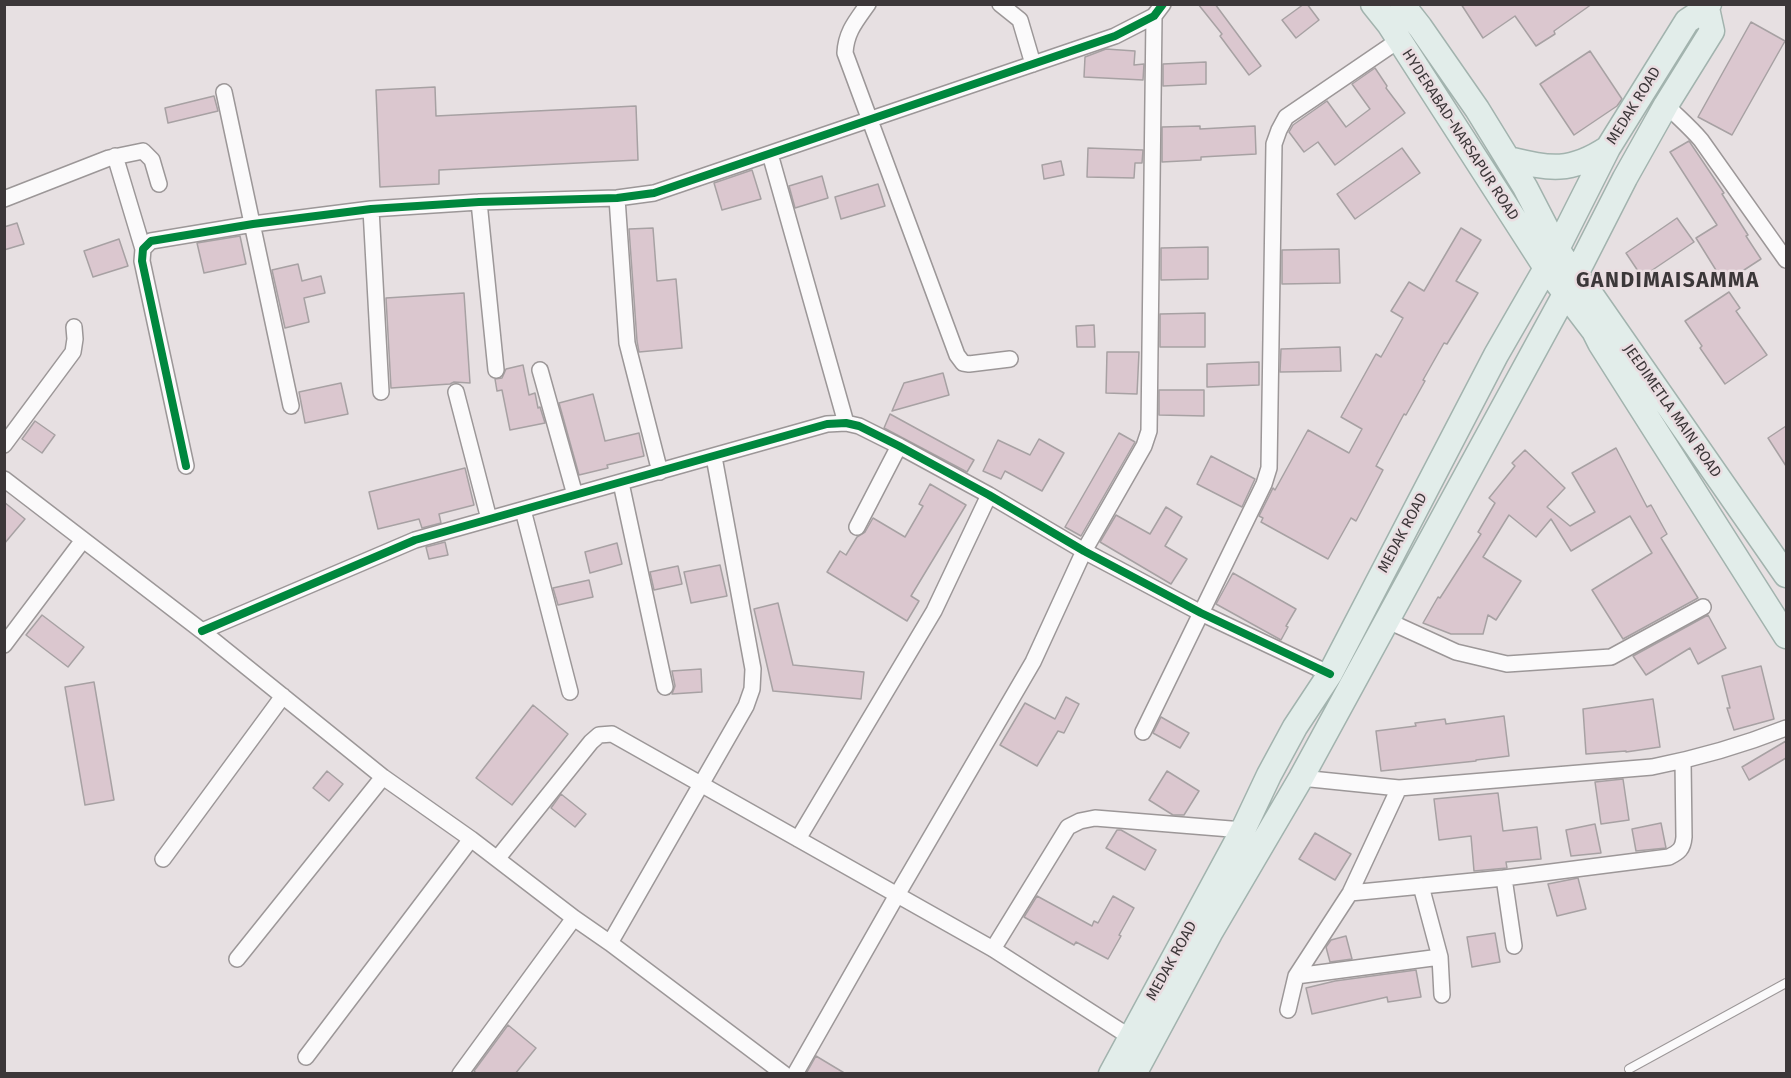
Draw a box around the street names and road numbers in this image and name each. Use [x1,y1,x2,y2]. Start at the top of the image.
street label: HYDERABAD-NARSAPUR ROAD [1398,46,1522,224]
street label: MEDAK ROAD [1603,64,1665,148]
street label: JEEDIMETLA MAIN ROAD [1619,341,1725,481]
street label: MEDAK ROAD [1374,490,1432,576]
street label: MEDAK ROAD [1143,918,1201,1004]

